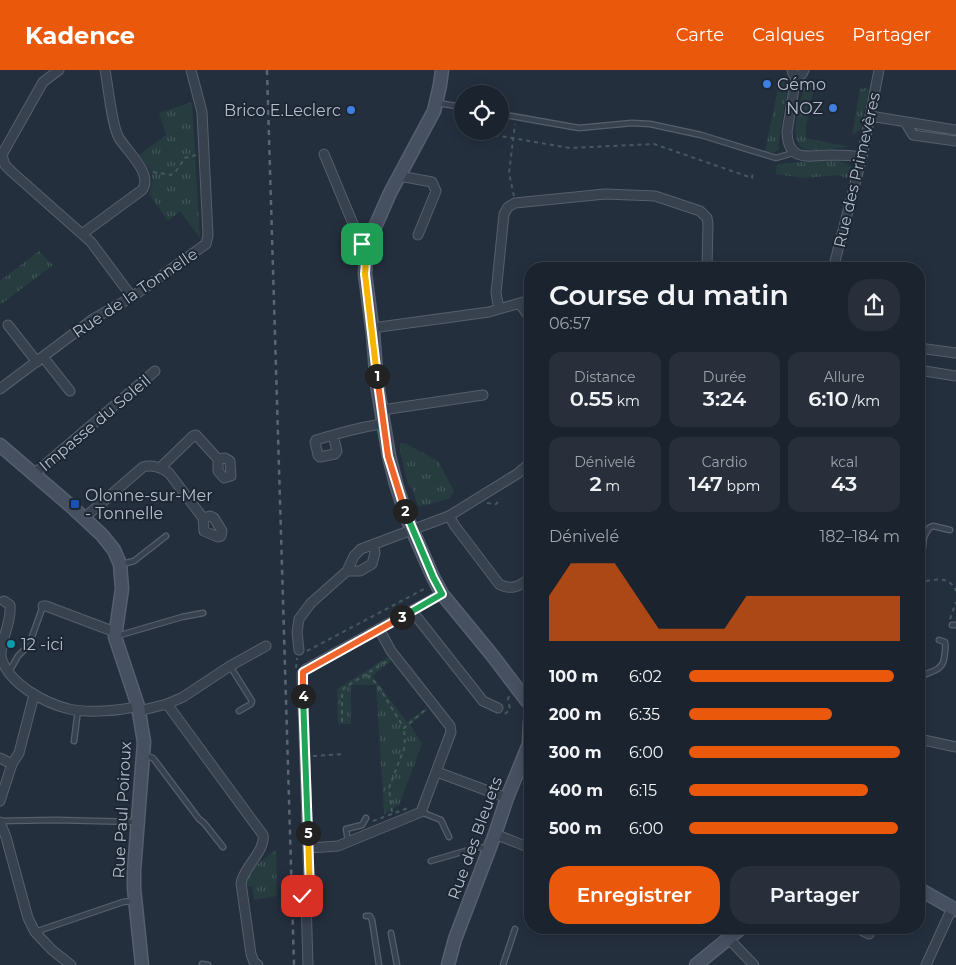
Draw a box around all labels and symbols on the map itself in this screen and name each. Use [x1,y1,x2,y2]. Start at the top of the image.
place label: Gémo [777,75,826,94]
marker: Gémo [761,78,773,90]
street label: Rue des Primevères [830,90,884,249]
place label: NOZ [786,99,823,118]
place label: Brico E.Leclerc [224,101,341,120]
marker: NOZ [827,102,839,114]
marker: Brico E.Leclerc [345,104,357,116]
pin [341,223,383,265]
street label: Rue de la Tonnelle [69,244,201,342]
pin: 1 [364,364,390,388]
street label: Impasse du Soleil [35,371,155,475]
place label: Olonne-sur-Mer - Tonnelle [85,486,213,523]
marker: Olonne-sur-Mer - Tonnelle [69,498,81,510]
pin: 2 [392,498,418,524]
pin: 3 [390,604,414,630]
place label: 12 -ici [21,635,64,654]
marker: 12 -ici [5,638,17,650]
pin: 4 [290,684,316,708]
street label: Rue Paul Poiroux [109,741,135,879]
street label: Rue des Bleuets [444,774,506,902]
pin: 5 [296,820,320,846]
pin [281,875,323,917]

